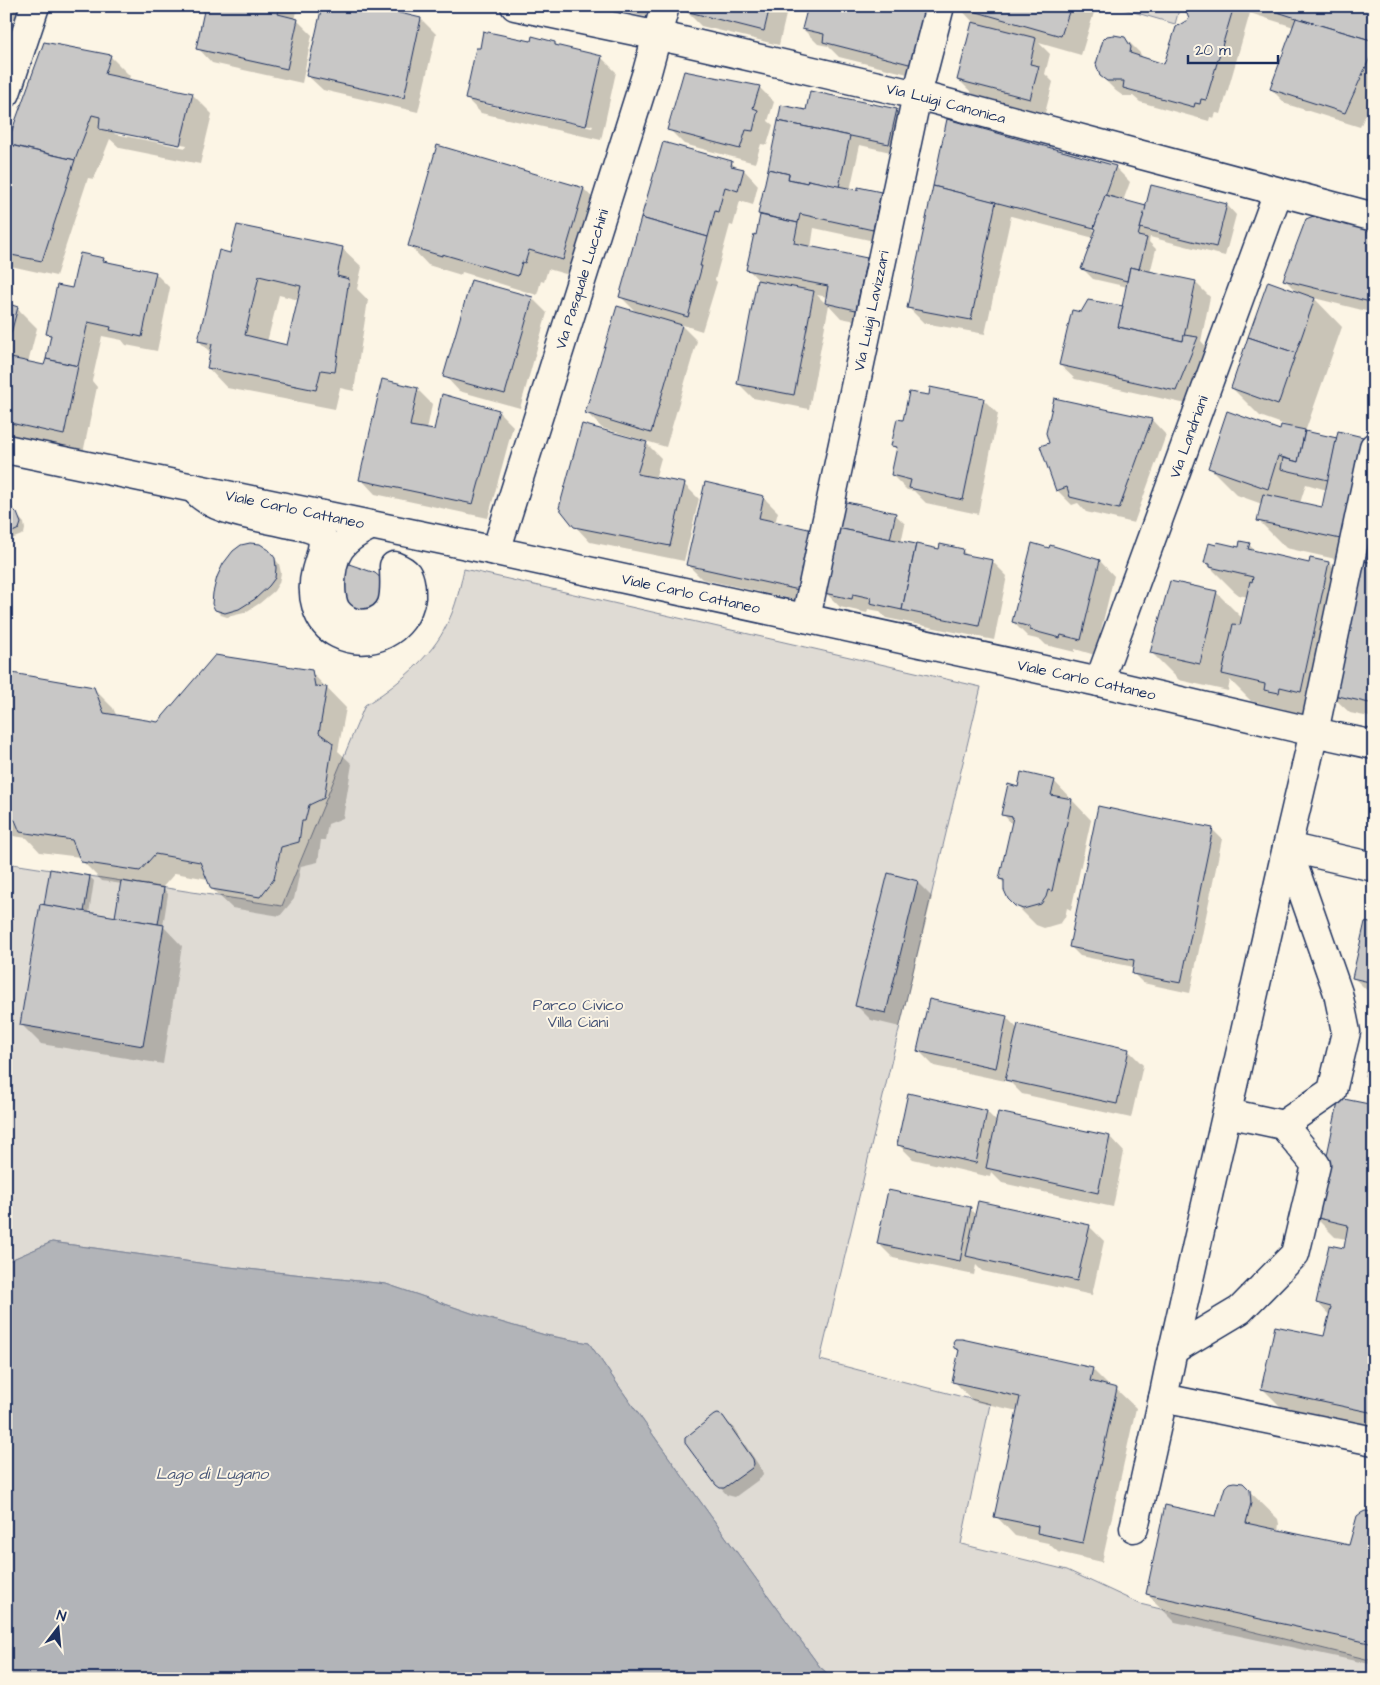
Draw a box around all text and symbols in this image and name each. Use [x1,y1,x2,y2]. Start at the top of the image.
scale bar [1188,32,1278,64]
text: 20 m [1195,40,1231,61]
street label: Via Luigi Canonica [884,78,1008,129]
street label: Via Pasquale Lucchini [550,206,614,352]
street label: Via Luigi Lavizzari [849,248,895,373]
street label: Via Landriani [1164,392,1214,481]
street label: Viale Carlo Cattaneo [223,485,367,534]
street label: Viale Carlo Cattaneo [620,569,763,619]
street label: Viale Carlo Cattaneo [1015,655,1158,706]
park label: Parco Civico Villa Ciani [533,995,624,1033]
water label: Lago di Lugano [156,1463,269,1486]
north arrow [32,1602,82,1652]
text: N [54,1606,68,1627]

